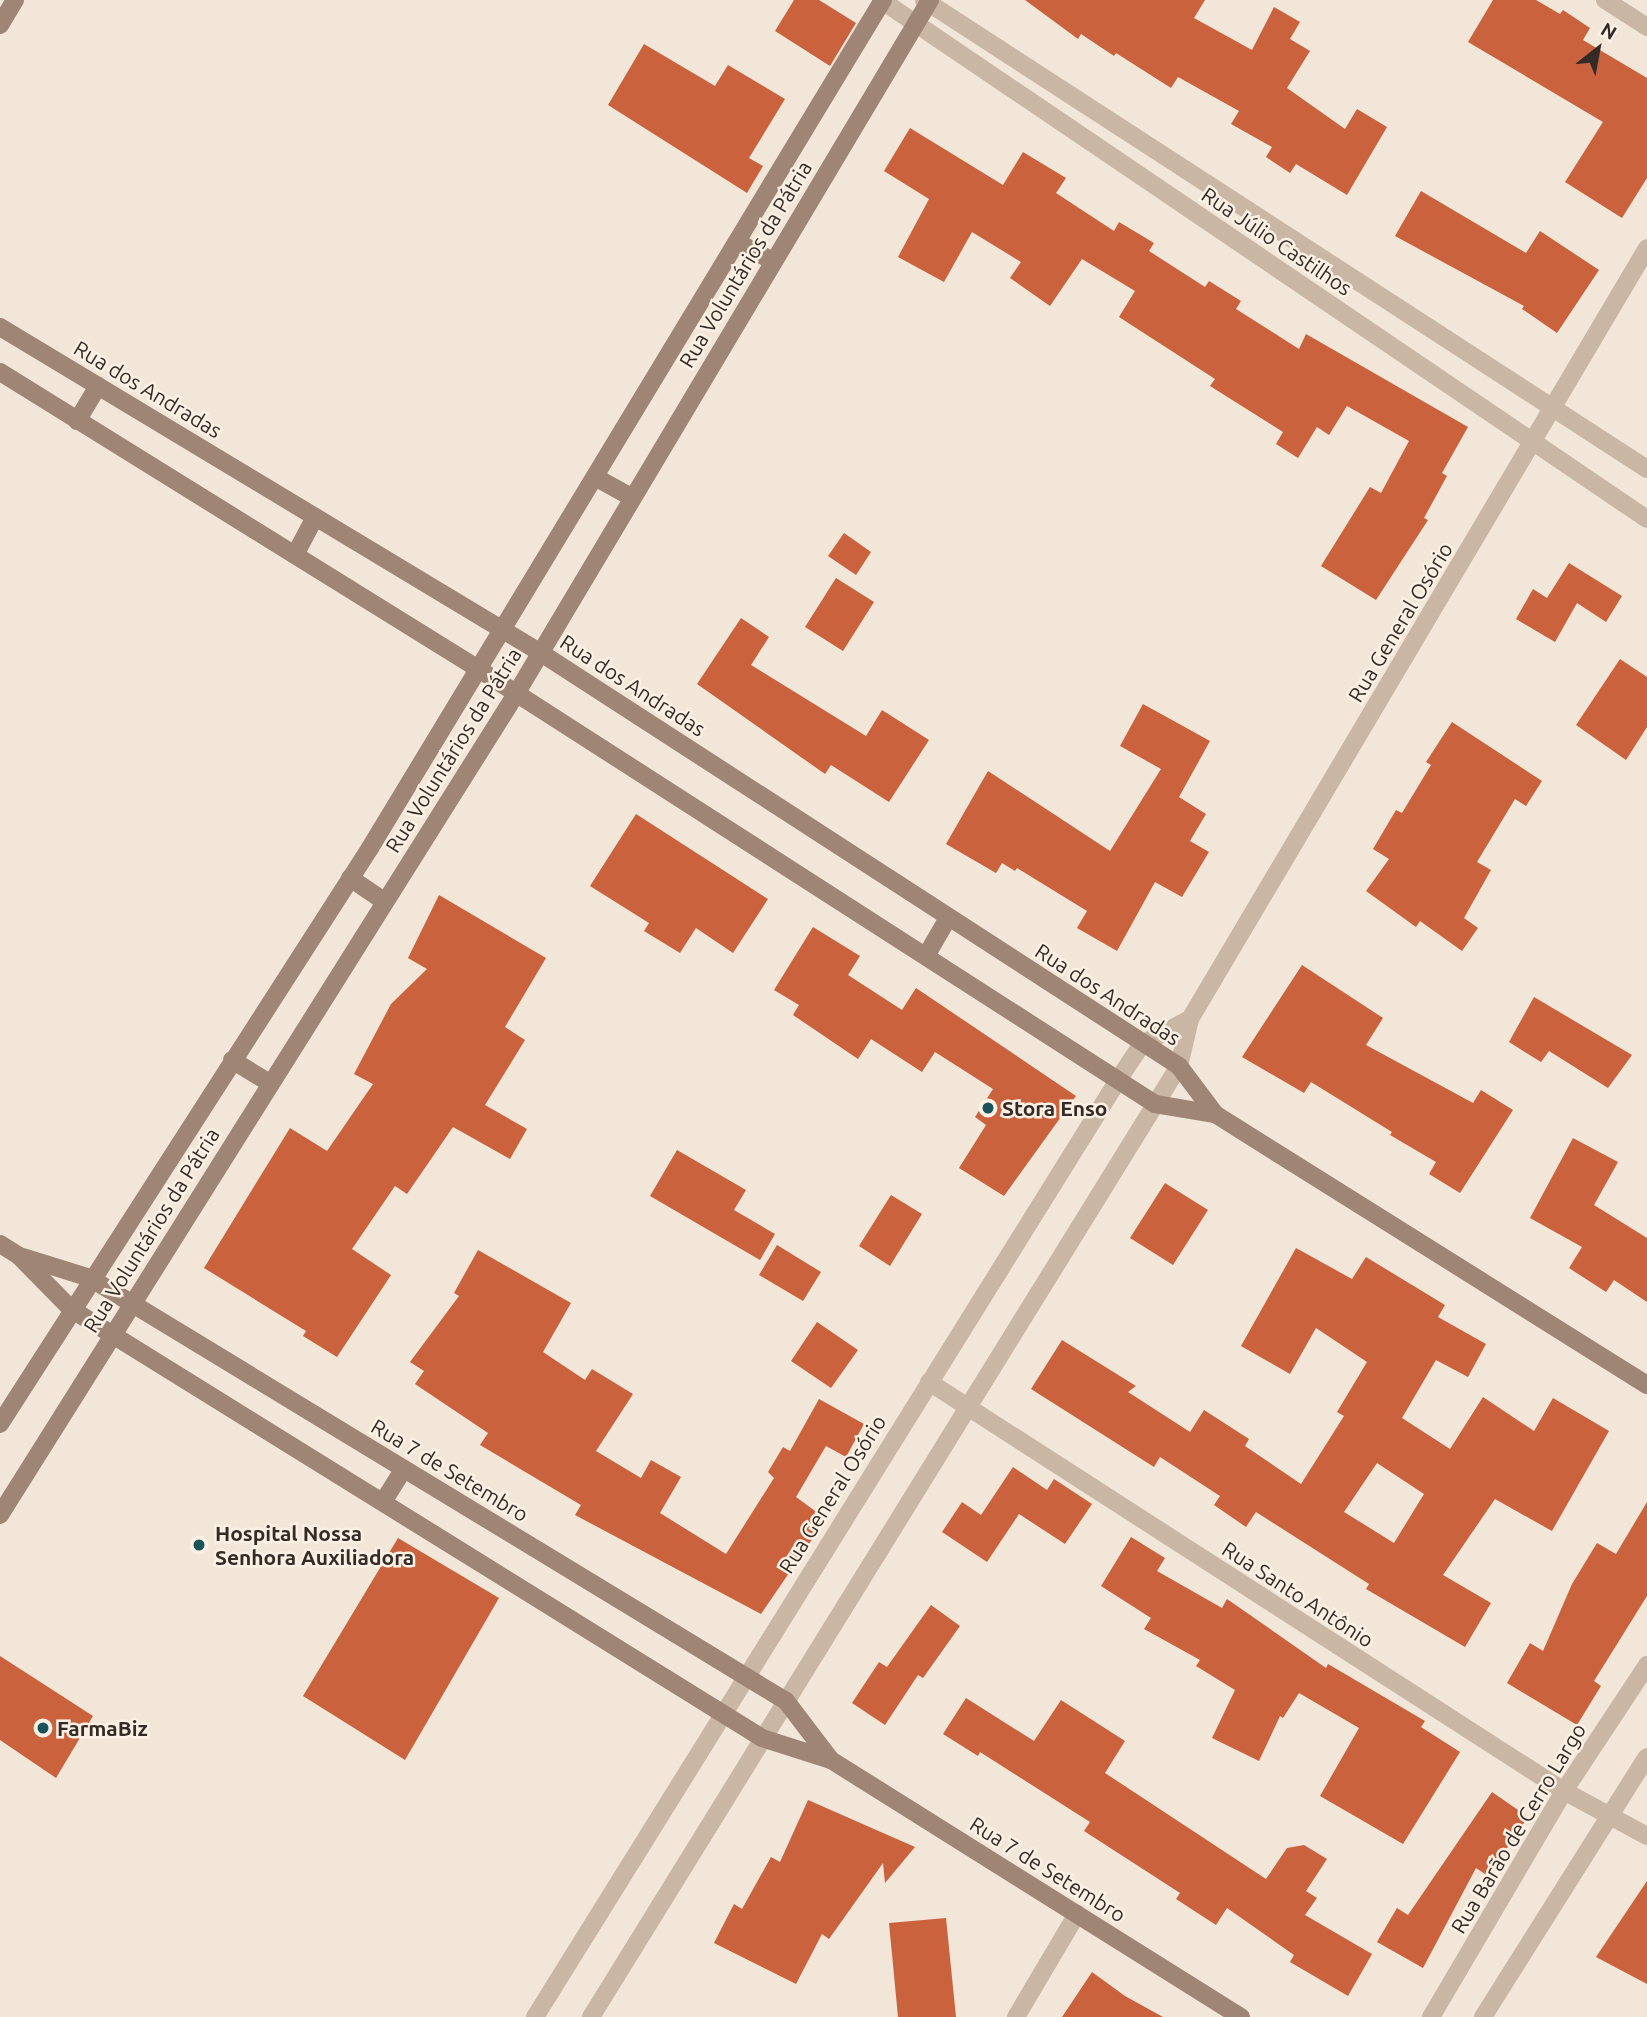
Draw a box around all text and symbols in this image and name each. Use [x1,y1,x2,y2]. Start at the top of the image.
north arrow [1563,14,1633,84]
text: N [1597,18,1621,44]
street label: Rua Voluntários da Pátria [673,156,817,372]
street label: Rua Júlio Castilhos [1197,181,1357,301]
street label: Rua dos Andradas [69,335,227,443]
street label: Rua General Osório [1342,538,1458,706]
street label: Rua dos Andradas [556,629,710,741]
street label: Rua Voluntários da Pátria [380,643,526,857]
street label: Rua dos Andradas [1031,938,1185,1050]
place label: Stora Enso [1002,1095,1107,1121]
marker: Stora Enso [980,1100,996,1116]
street label: Rua Voluntários da Pátria [78,1123,224,1337]
street label: Rua General Osório [773,1410,891,1578]
street label: Rua 7 de Setembro [367,1413,533,1527]
place label: Hospital Nossa Senhora Auxiliadora [215,1520,414,1570]
marker: Hospital Nossa Senhora Auxiliadora [189,1535,209,1555]
street label: Rua Santo Antônio [1218,1536,1378,1652]
place label: FarmaBiz [57,1715,148,1741]
street label: Rua Barão de Cerro Largo [1445,1718,1591,1938]
marker: FarmaBiz [35,1720,51,1736]
street label: Rua 7 de Setembro [965,1811,1131,1927]

